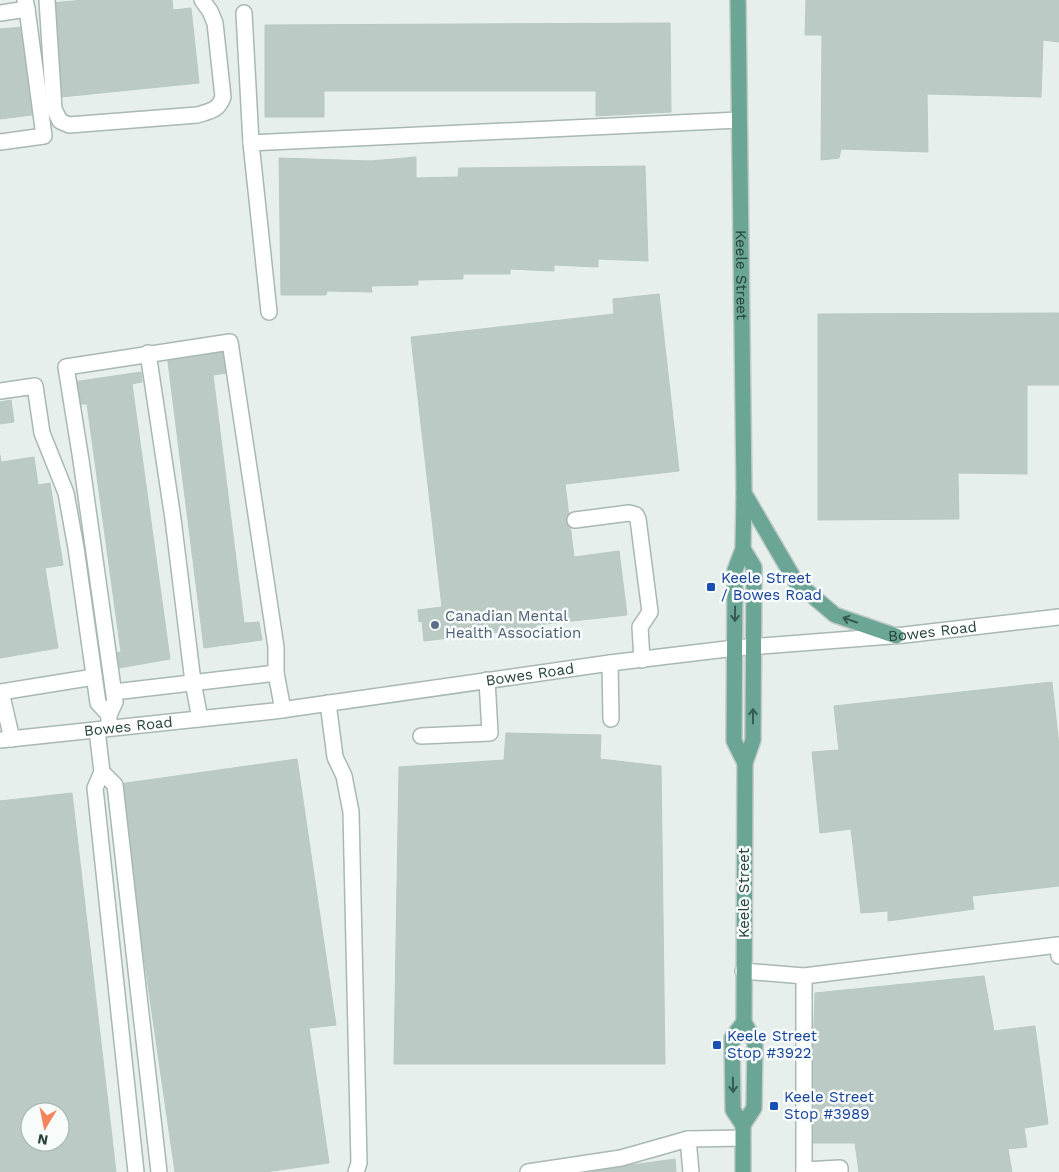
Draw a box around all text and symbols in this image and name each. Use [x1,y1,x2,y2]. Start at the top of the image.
street label: Keele Street [732,230,751,321]
place label: Keele Street / Bowes Road [721,569,822,604]
marker: Keele Street / Bowes Road [705,581,717,593]
one-way arrow [730,606,740,622]
place label: Canadian Mental Health Association [445,607,581,642]
one-way arrow [843,615,858,624]
street label: Bowes Road [887,618,978,645]
marker: Canadian Mental Health Association [429,619,441,631]
street label: Bowes Road [484,659,575,690]
one-way arrow [748,708,758,724]
street label: Bowes Road [83,713,174,740]
street label: Keele Street [735,847,753,938]
place label: Keele Street Stop #3922 [727,1027,818,1062]
marker: Keele Street Stop #3922 [711,1039,723,1051]
one-way arrow [728,1076,738,1092]
place label: Keele Street Stop #3989 [784,1088,875,1123]
marker: Keele Street Stop #3989 [768,1100,780,1112]
north arrow [20,1102,70,1152]
text: N [36,1131,49,1149]

